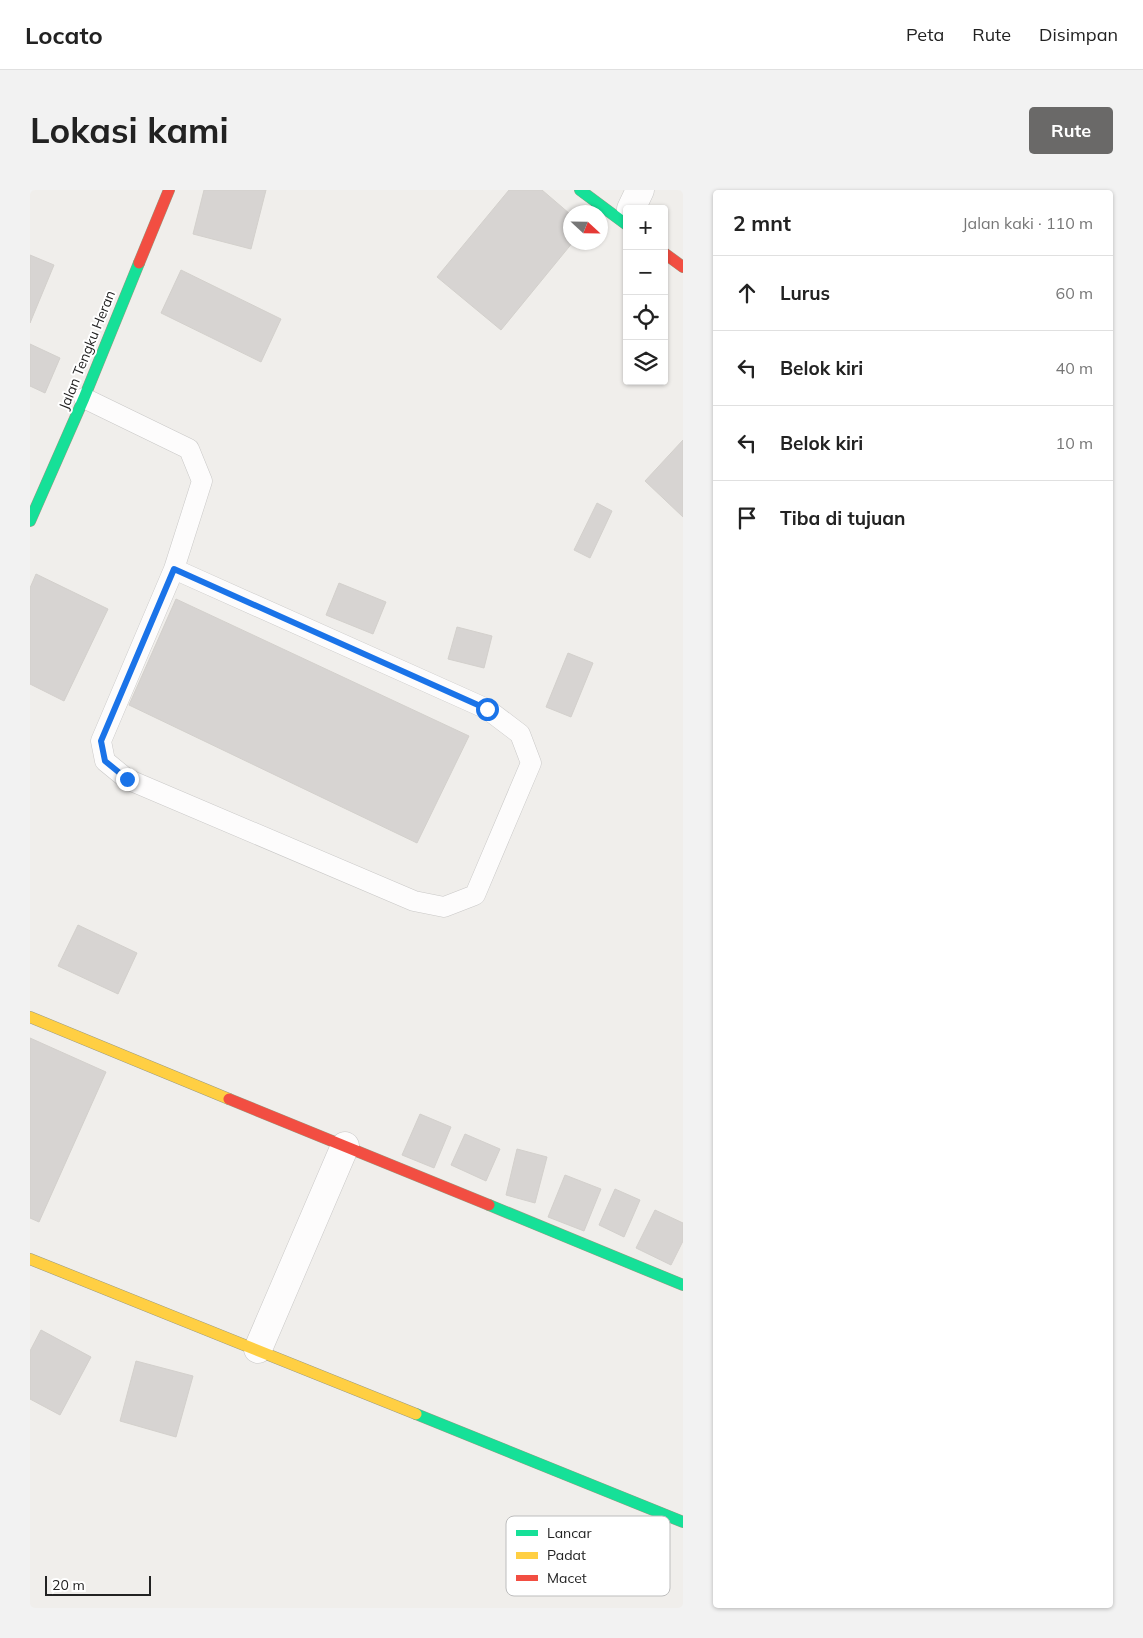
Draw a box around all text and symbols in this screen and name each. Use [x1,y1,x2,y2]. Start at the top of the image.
text: Locato [25,20,103,50]
text: Peta [906,23,944,46]
text: Rute [972,23,1011,46]
text: Disimpan [1039,23,1118,46]
button: Rute [1029,107,1113,154]
text: Lokasi kami [30,108,229,152]
north arrow [563,205,608,250]
map controls [623,205,668,385]
button: + [623,205,668,250]
text: 2 mnt [733,210,791,236]
text: Jalan kaki · 110 m [962,213,1093,233]
button: − [623,250,668,295]
icon: ahead [733,279,761,307]
text: Lurus [780,281,830,305]
text: 60 m [1056,283,1093,303]
street label: Jalan Tengku Heran [55,288,119,412]
button: locate [623,295,668,340]
button: layers [623,340,668,385]
icon: left [733,354,761,382]
text: Belok kiri [780,356,863,380]
text: 40 m [1056,358,1093,378]
icon: left [733,429,761,457]
text: Belok kiri [780,431,863,455]
text: 10 m [1056,433,1093,453]
icon: arrive [733,504,761,532]
text: Tiba di tujuan [780,506,905,530]
route start [476,698,499,721]
route end [116,768,139,791]
legend [506,1516,670,1596]
text: Lancar [547,1524,593,1542]
text: Padat [547,1546,586,1564]
text: Macet [547,1569,587,1587]
scale bar [45,1573,151,1596]
text: 20 m [52,1576,85,1594]

